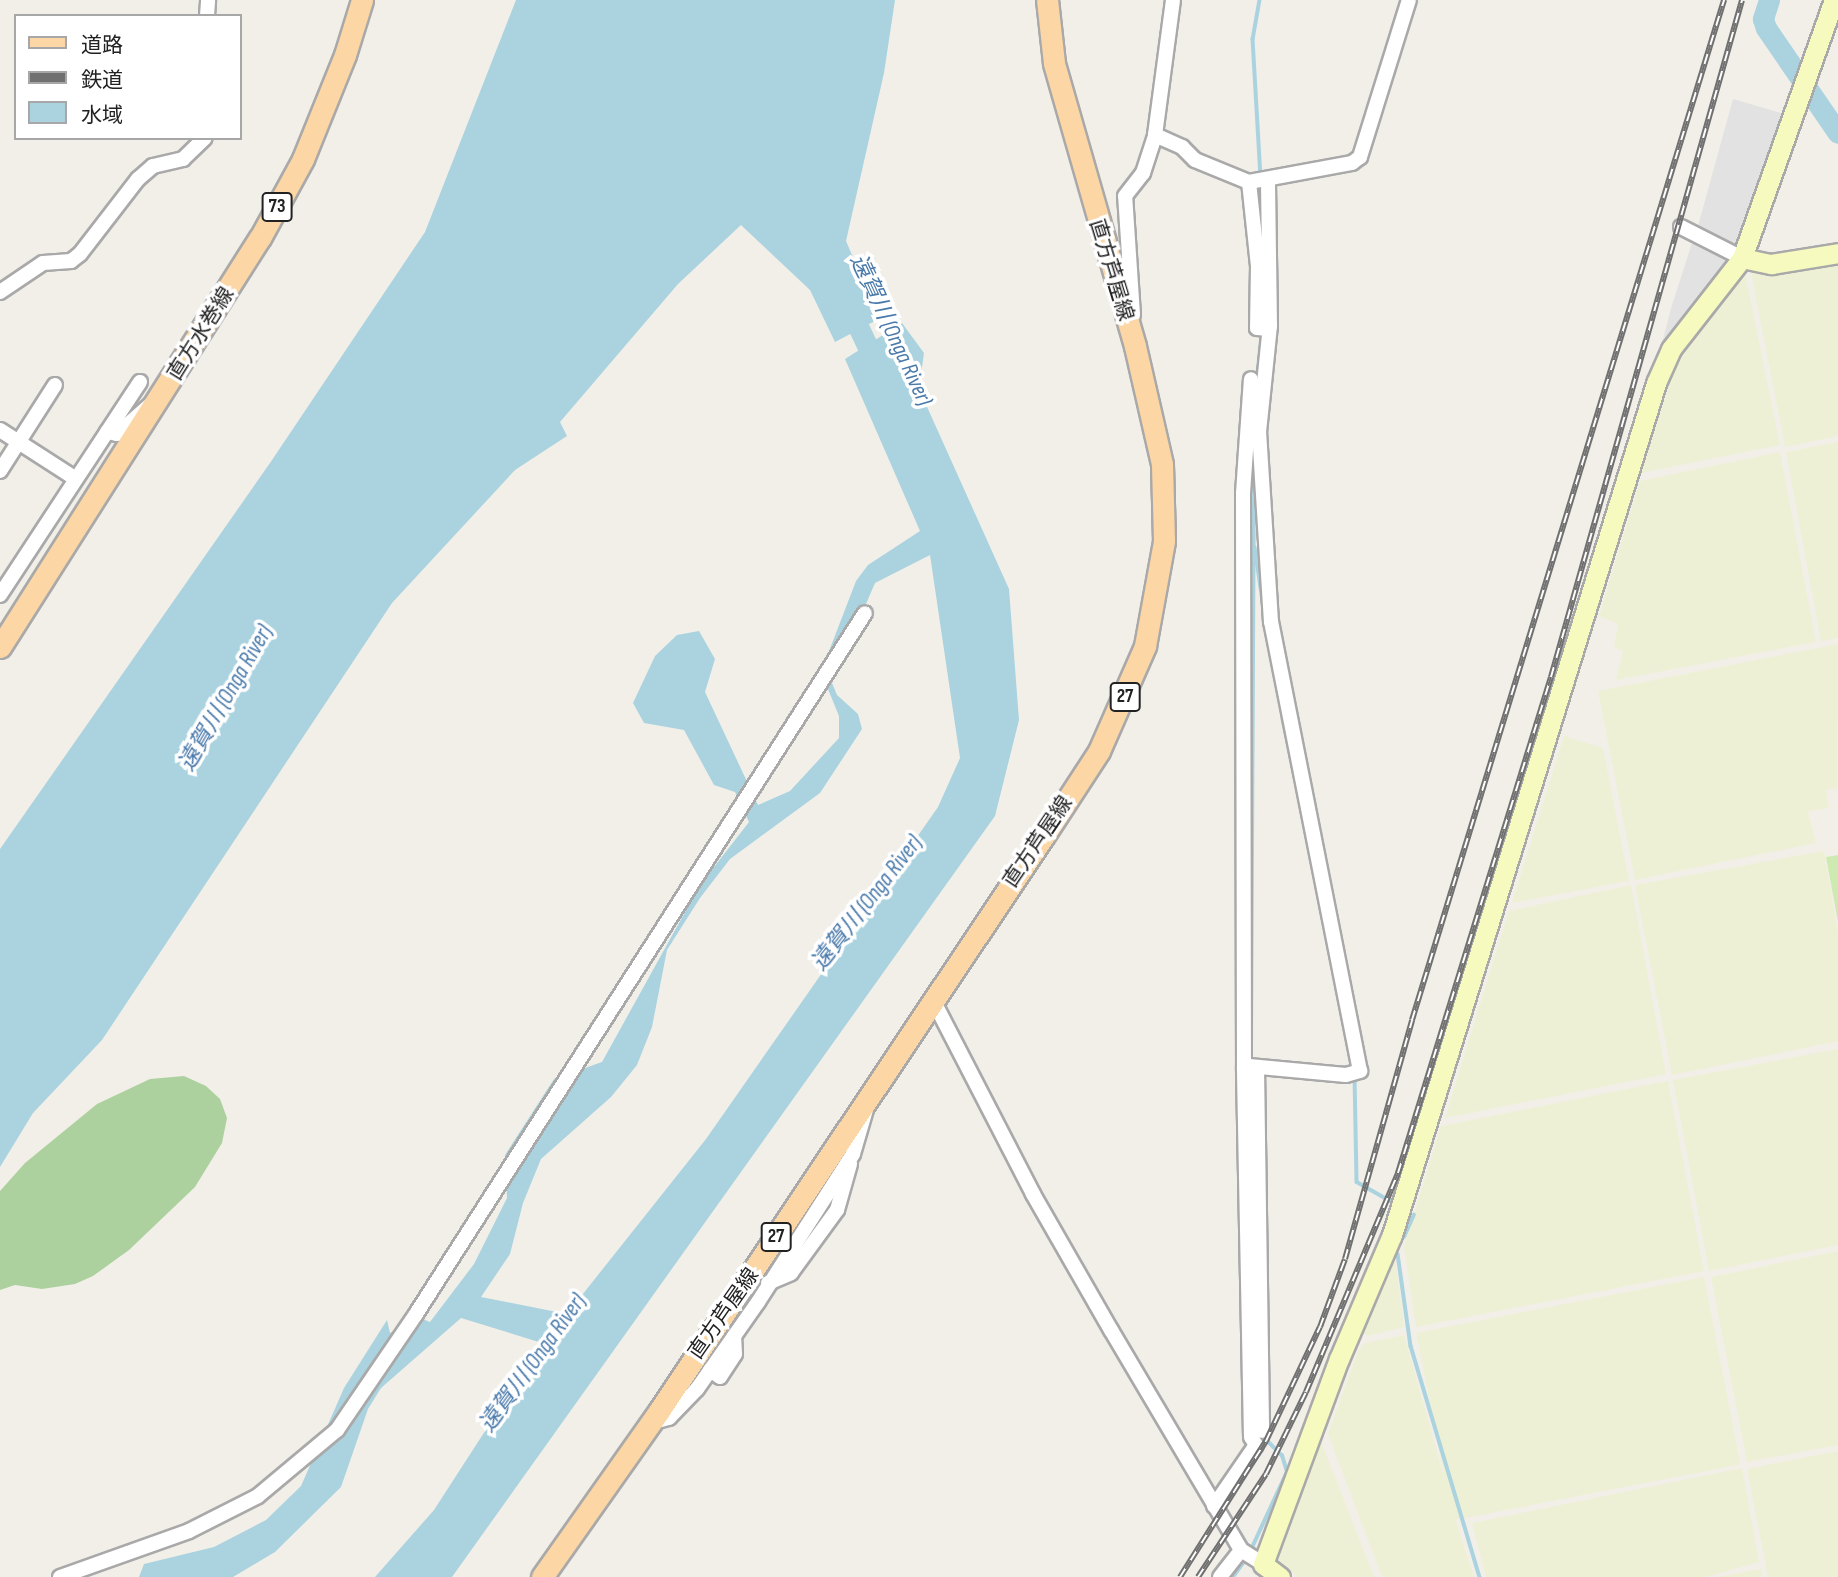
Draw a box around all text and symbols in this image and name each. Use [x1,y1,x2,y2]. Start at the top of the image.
legend [14,14,242,140]
text: 道路 [81,33,123,58]
text: 鉄道 [81,68,123,93]
text: 水域 [81,103,123,128]
road number: 73 [261,192,293,223]
street label: 直方芦屋線 [1084,216,1138,324]
water label: 遠賀川 (Onga River) [844,250,938,410]
street label: 直方水巻線 [162,283,240,385]
water label: 遠賀川 (Onga River) [173,620,279,776]
road number: 27 [1109,682,1141,712]
street label: 直方芦屋線 [998,791,1078,893]
water label: 遠賀川 (Onga River) [806,830,928,976]
road number: 27 [760,1222,792,1252]
street label: 直方芦屋線 [684,1264,764,1364]
water label: 遠賀川 (Onga River) [474,1289,592,1437]

